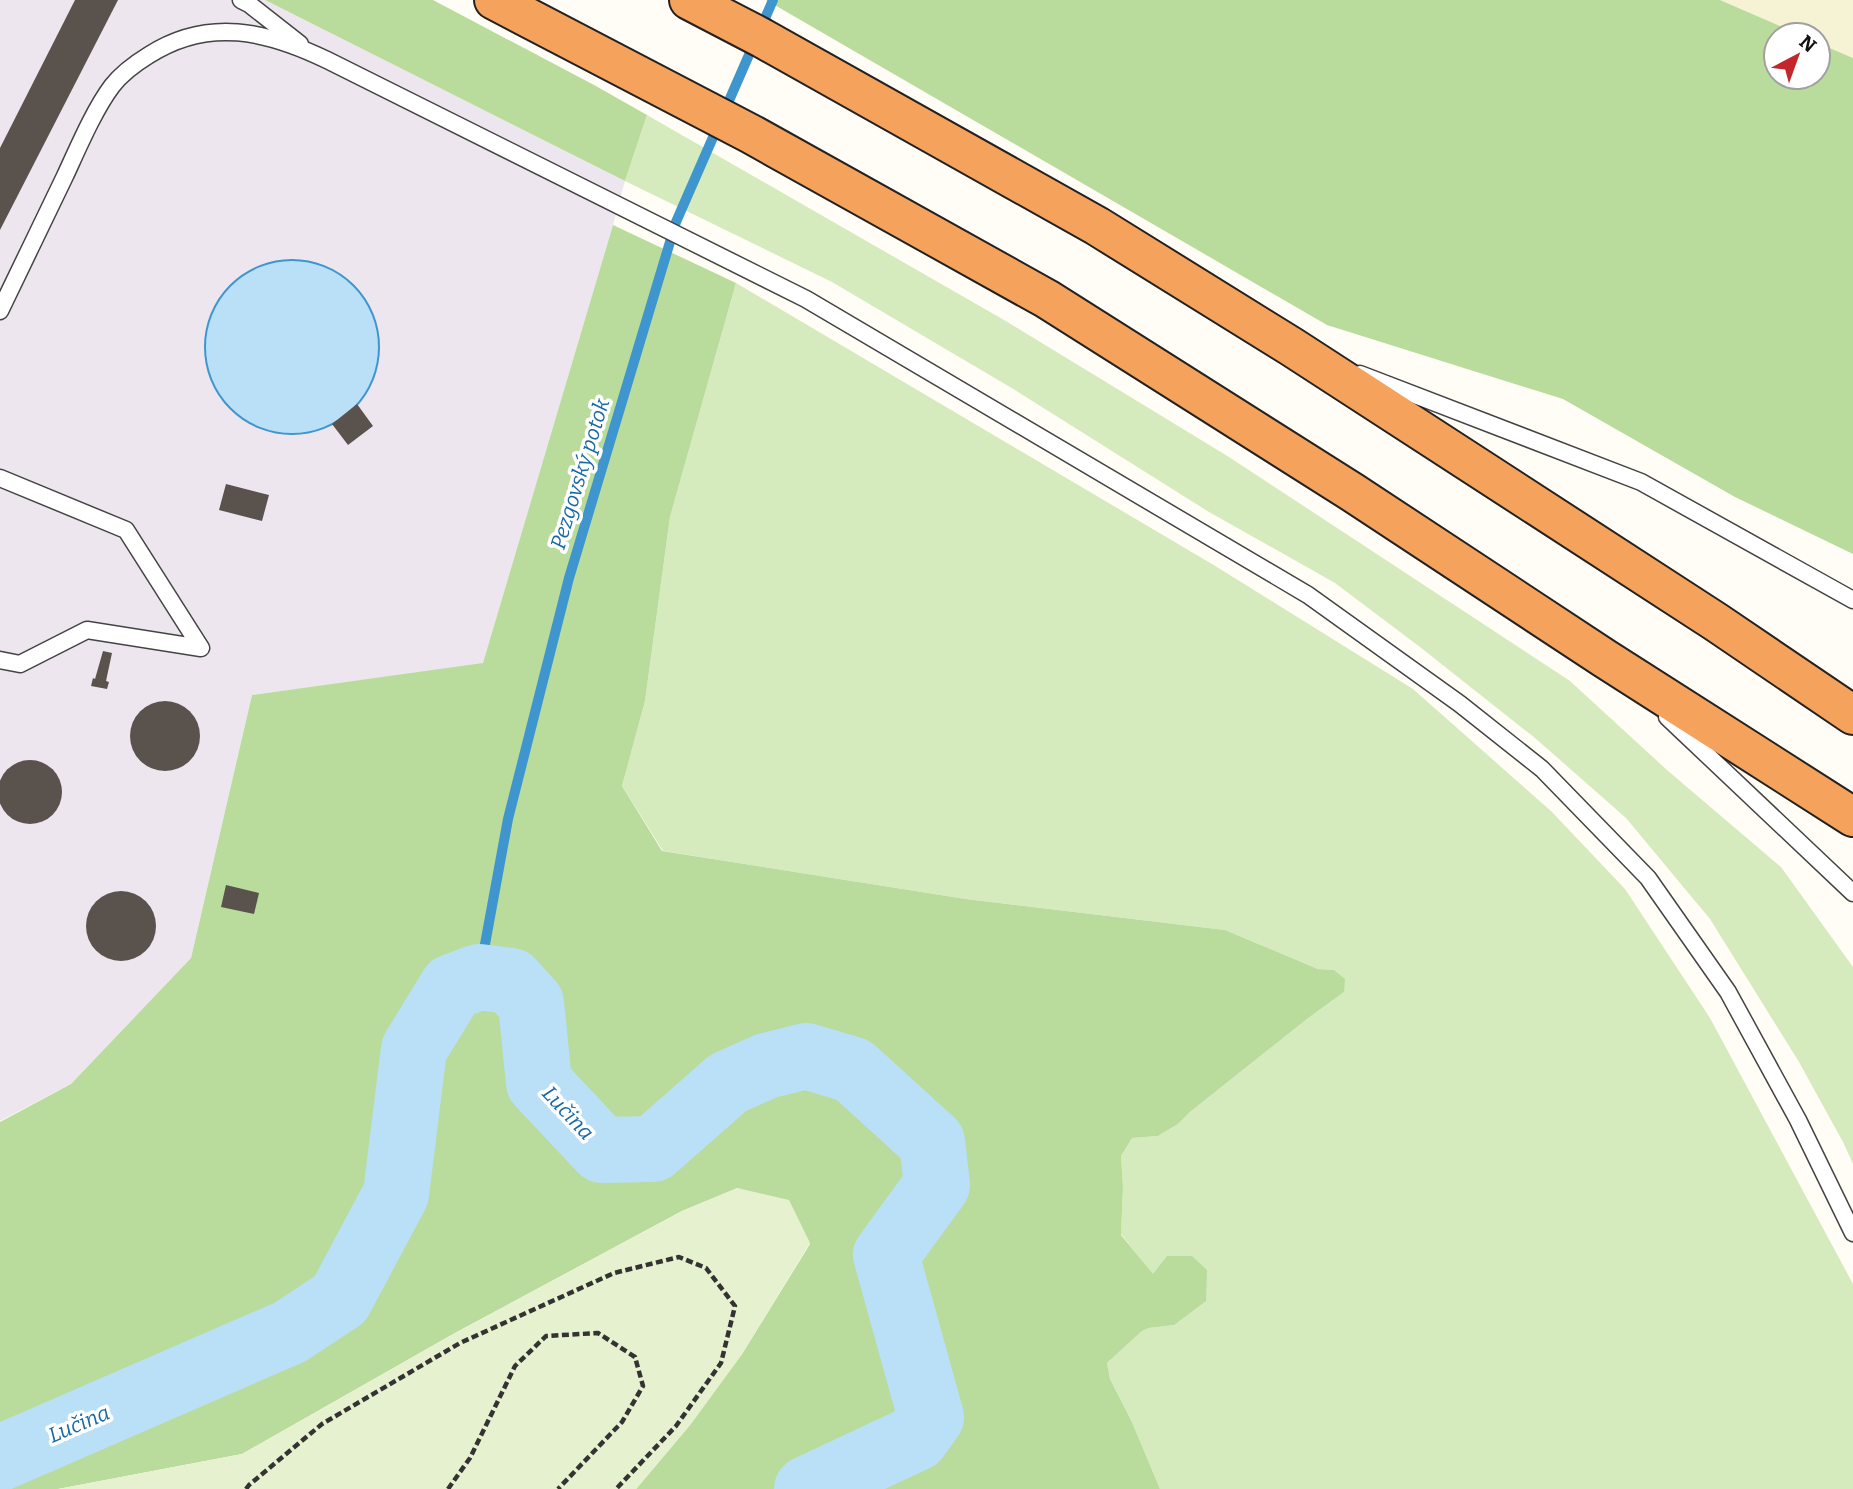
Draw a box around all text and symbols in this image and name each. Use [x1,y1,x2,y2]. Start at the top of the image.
north arrow [1762,21,1832,91]
text: N [1795,30,1821,57]
water label: Pezgovský potok [545,395,615,552]
water label: Lučina [537,1081,599,1145]
water label: Lučina [44,1399,114,1449]

